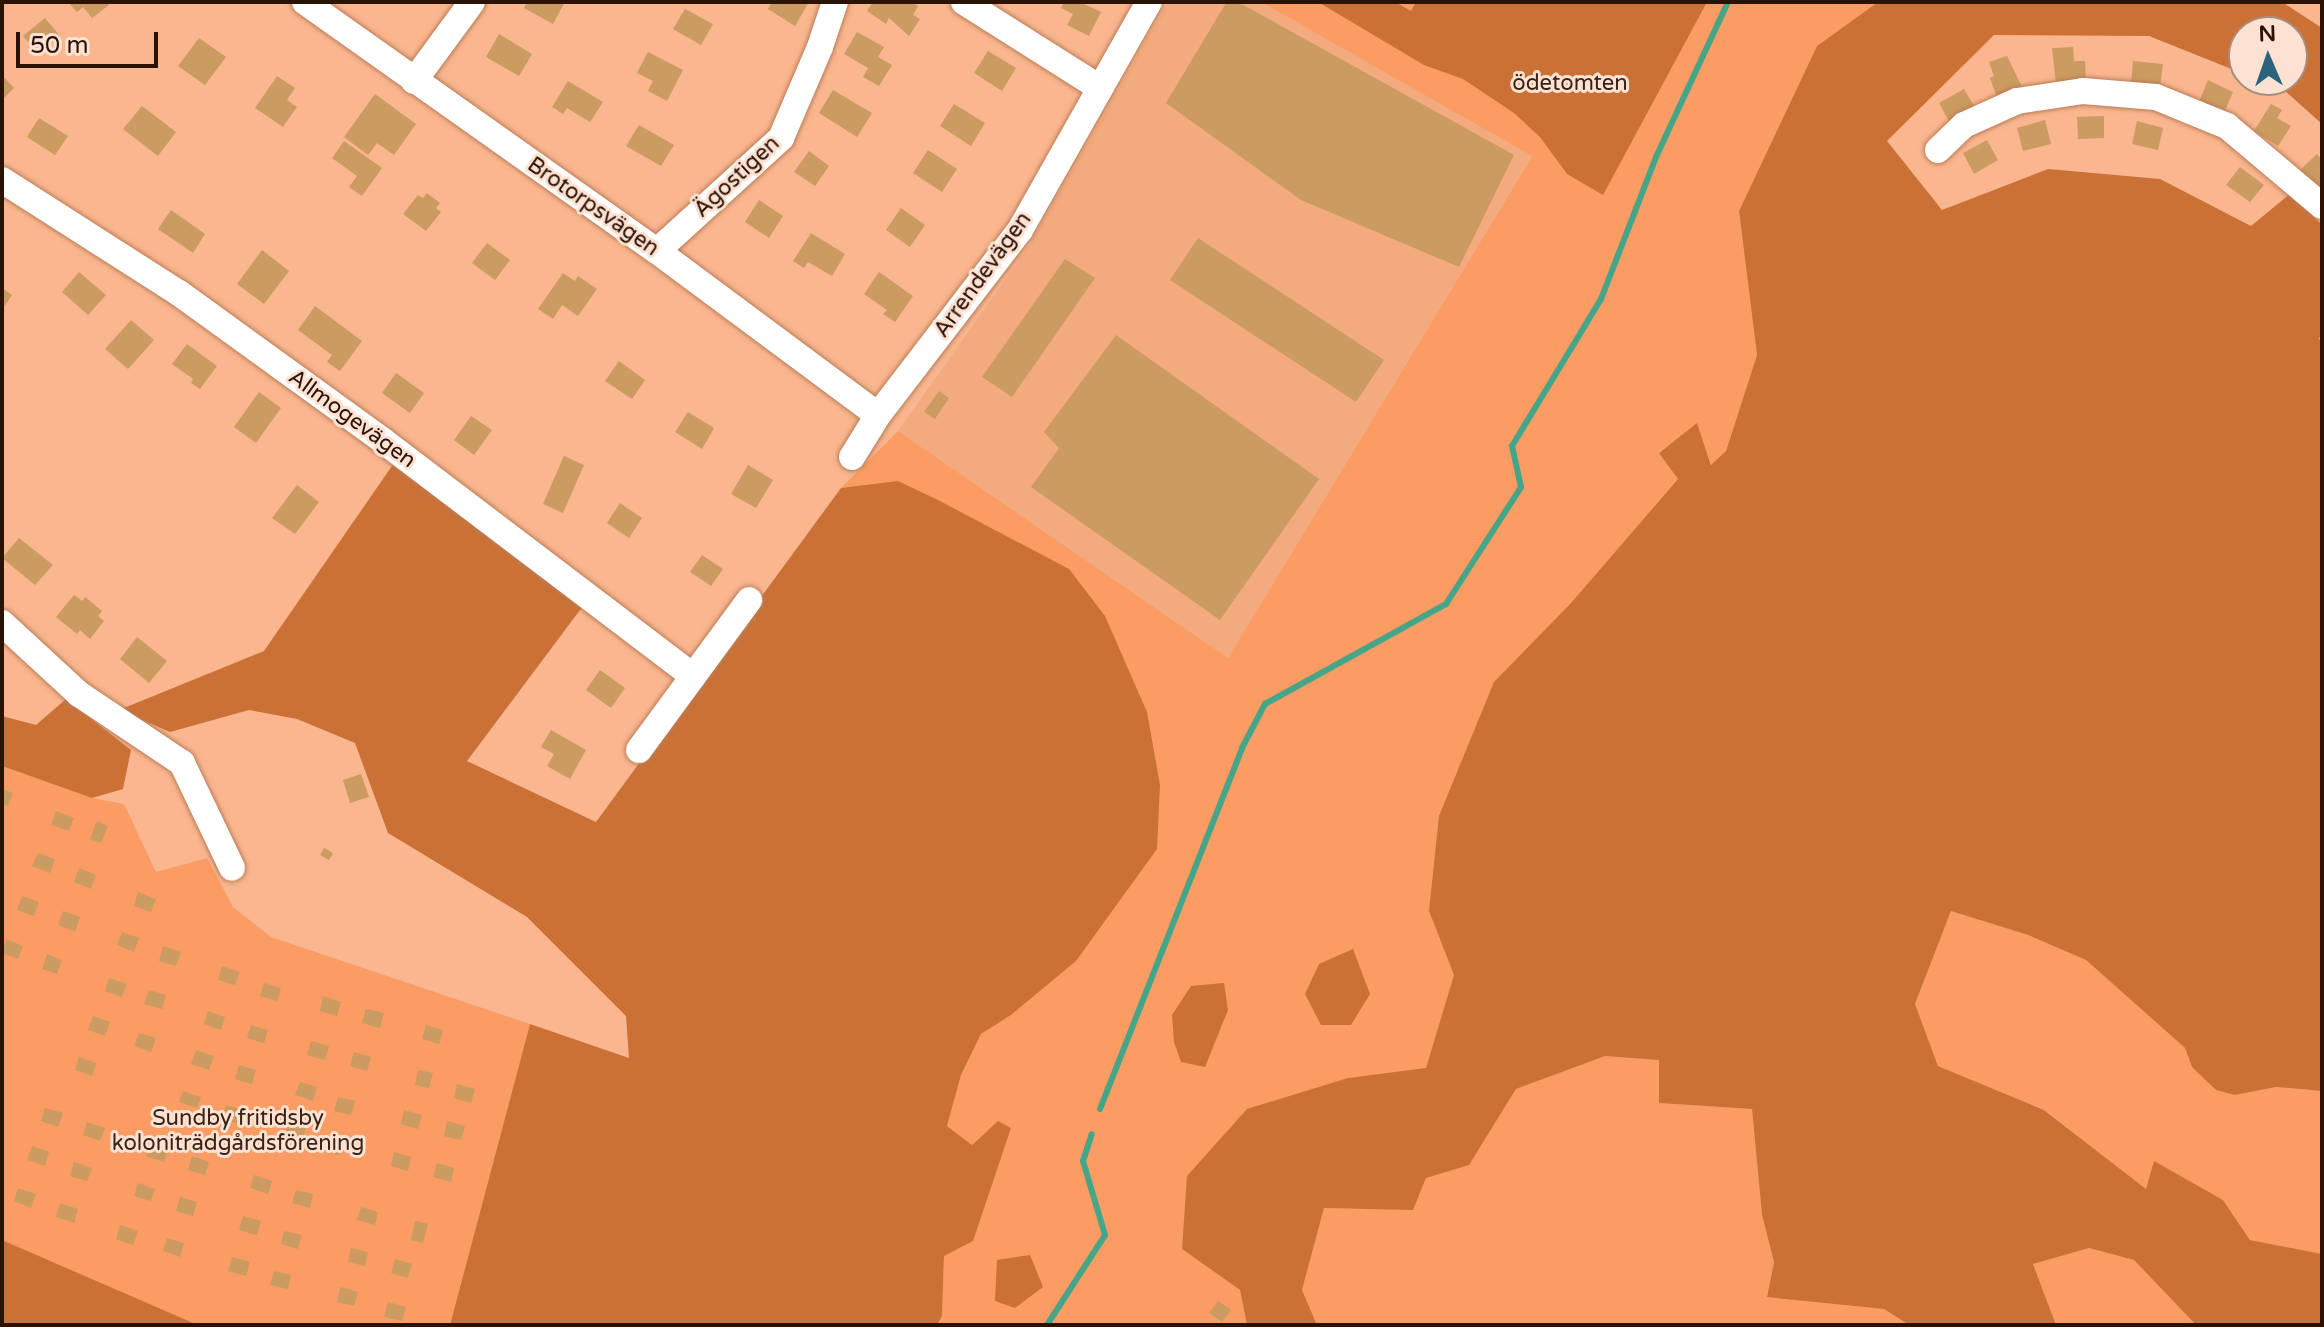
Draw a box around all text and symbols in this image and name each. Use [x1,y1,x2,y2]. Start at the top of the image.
scale bar [20,16,162,66]
north arrow [2228,16,2308,96]
text: N [2258,21,2277,47]
text: 50 m [30,31,88,60]
park label: ödetomten [1512,71,1628,97]
street label: Ägostigen [689,131,785,223]
street label: Brotorpsvägen [522,152,664,262]
street label: Arrendevägen [929,207,1037,343]
street label: Allmogevägen [283,364,421,474]
park label: Sundby fritidsby koloniträdgårdsförening [112,1105,364,1156]

